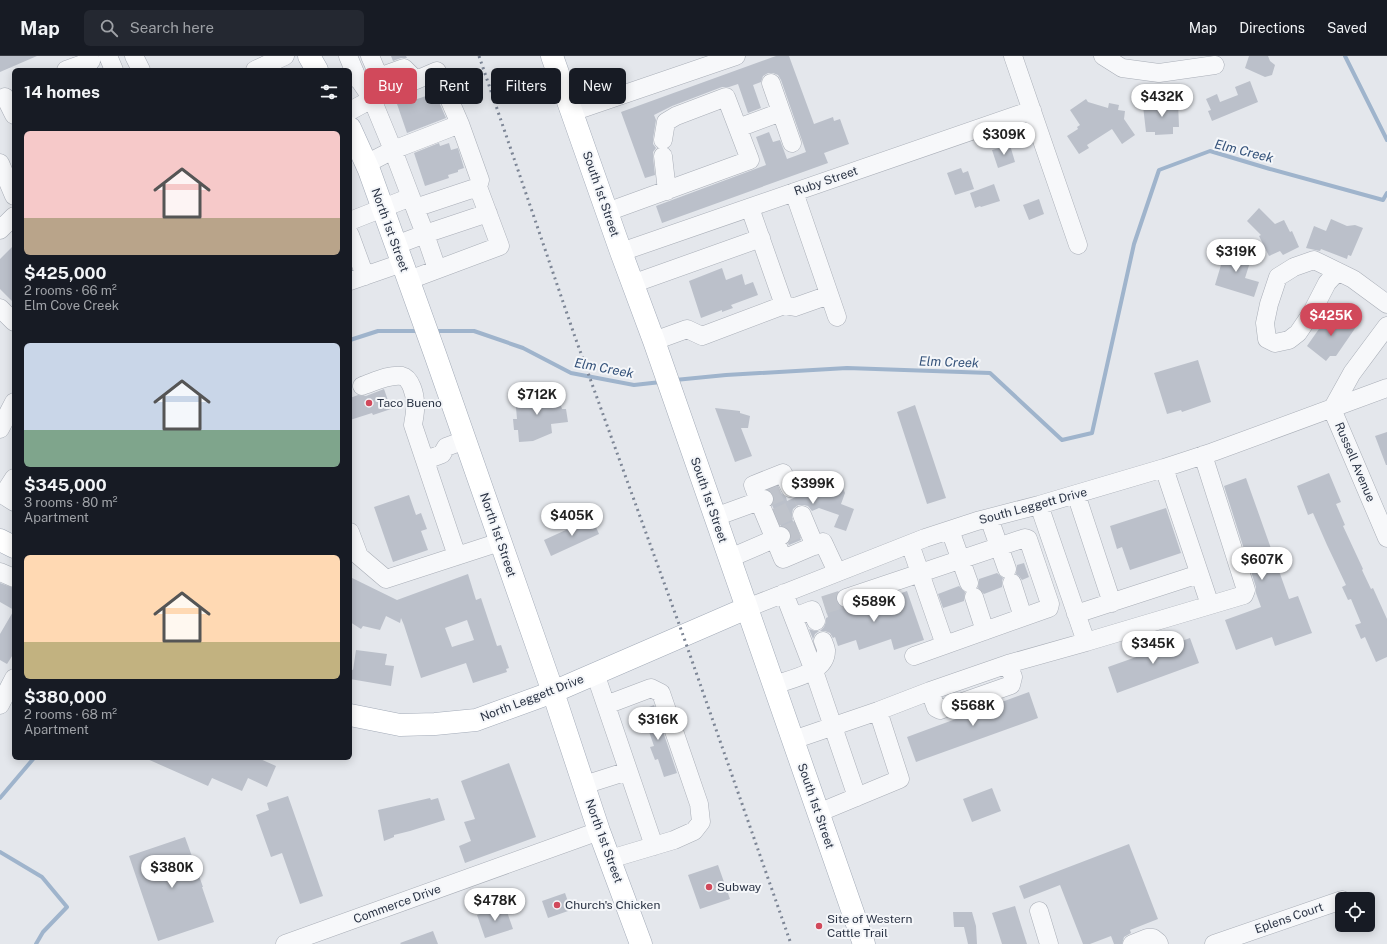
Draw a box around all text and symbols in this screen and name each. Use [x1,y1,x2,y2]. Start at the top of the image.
search box [84,10,364,46]
text: Map [20,17,60,39]
icon: search [98,17,120,39]
text: Search here [130,19,214,36]
text: Map [1189,20,1217,36]
text: Directions [1239,20,1305,36]
text: Saved [1327,20,1367,36]
chip: Buy [364,68,417,104]
chip: Rent [425,68,483,104]
chip: Filters [491,68,561,104]
chip: New [569,68,626,104]
icon: filters [318,81,340,103]
text: 14 homes [24,82,100,102]
pin: $432K [1134,84,1190,118]
text: $432K [1140,89,1184,104]
pin: $309K [976,122,1032,156]
text: $309K [982,127,1026,142]
water label: Elm Creek [1213,136,1275,166]
street label: South 1st Street [580,149,622,239]
icon: home [146,157,218,229]
street label: Ruby Street [792,163,860,198]
street label: North 1st Street [368,186,412,274]
pin: $319K [1208,239,1264,273]
text: $319K [1216,244,1256,259]
text: $425,000 [24,263,106,283]
text: 2 rooms · 66 m² [24,283,117,298]
text: Elm Cove Creek [24,298,119,313]
pin: $425K [1303,303,1359,337]
text: $425K [1309,308,1353,323]
water label: Elm Creek [919,353,979,371]
water label: Elm Creek [573,355,635,381]
icon: home [146,369,218,441]
pin: $712K [509,382,565,416]
text: $712K [517,387,557,402]
place label: Taco Bueno [377,396,442,410]
marker: Taco Bueno [364,398,374,408]
street label: Russell Avenue [1332,420,1378,504]
street label: South 1st Street [688,455,730,545]
pin: $399K [785,471,841,505]
text: $345,000 [24,475,107,495]
text: $399K [791,476,835,491]
street label: South Leggett Drive [977,485,1089,527]
street label: North 1st Street [477,491,519,579]
text: 3 rooms · 80 m² [24,495,117,510]
pin: $405K [544,503,600,537]
text: $405K [550,508,594,523]
text: Apartment [24,510,89,525]
pin: $607K [1234,547,1290,581]
text: $607K [1240,552,1284,567]
icon: home [146,581,218,653]
pin: $589K [846,589,902,623]
text: $589K [852,594,896,609]
pin: $345K [1125,631,1181,665]
text: $345K [1131,636,1175,651]
street label: North Leggett Drive [478,672,586,724]
text: $380,000 [24,687,107,707]
pin: $568K [945,693,1001,727]
text: $568K [951,698,995,713]
text: 2 rooms · 68 m² [24,707,117,722]
pin: $316K [630,707,686,741]
text: $316K [638,712,678,727]
text: Apartment [24,722,89,737]
street label: South 1st Street [795,761,837,851]
street label: North 1st Street [582,797,626,885]
pin: $380K [144,855,200,889]
text: $380K [150,860,194,875]
place label: Subway [717,880,762,894]
street label: Commerce Drive [351,882,443,926]
marker: Subway [704,882,714,892]
pin: $478K [467,888,523,922]
map controls [1335,892,1375,932]
button: locate [1335,892,1375,932]
text: $478K [473,893,517,908]
place label: Church's Chicken [565,898,660,912]
marker: Church's Chicken [552,900,562,910]
street label: Eplens Court [1253,900,1325,936]
place label: Site of Western Cattle Trail [827,912,913,940]
marker: Site of Western Cattle Trail [814,921,824,931]

